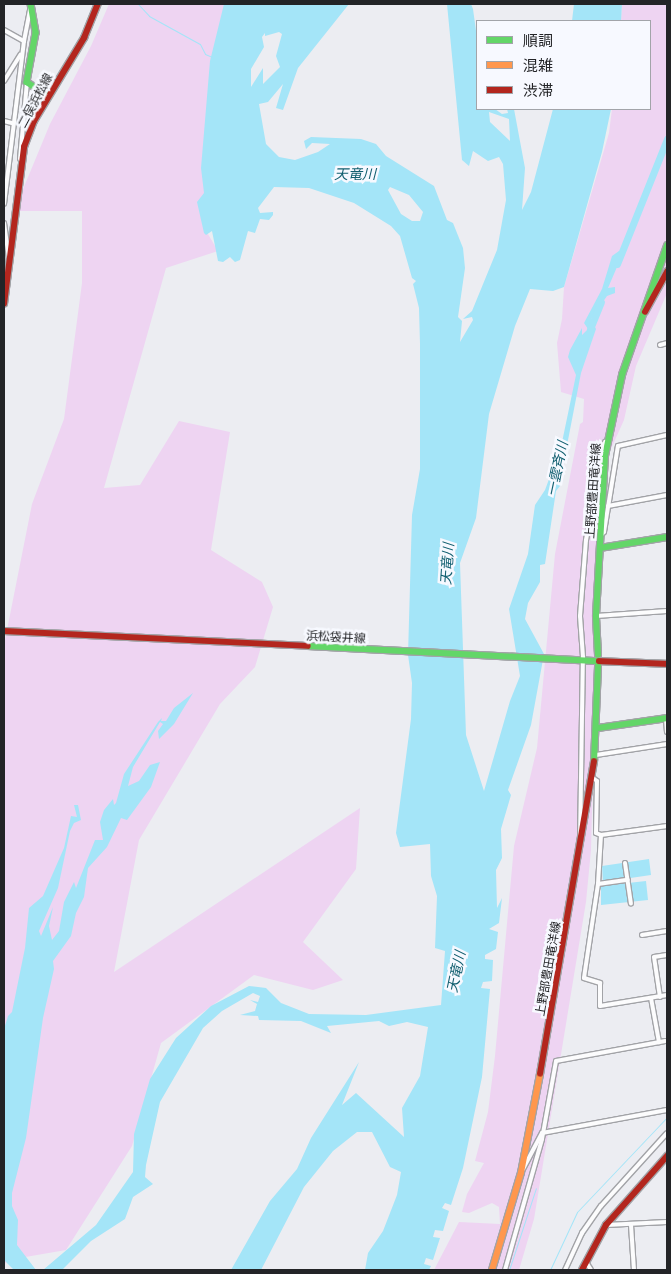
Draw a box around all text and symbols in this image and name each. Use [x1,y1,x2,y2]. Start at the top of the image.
legend [476,20,651,110]
text: 順調 [523,31,553,51]
text: 混雑 [523,56,553,76]
street label: 二俣浜松線 [16,71,56,131]
text: 渋滞 [523,81,553,101]
water label: 天竜川 [334,167,376,183]
water label: 一雲斉川 [544,440,572,498]
street label: 上野部豊田竜洋線 [583,443,605,539]
water label: 天竜川 [438,542,458,586]
street label: 浜松袋井線 [306,629,366,647]
street label: 上野部豊田竜洋線 [534,920,564,1018]
water label: 天竜川 [444,950,470,994]

